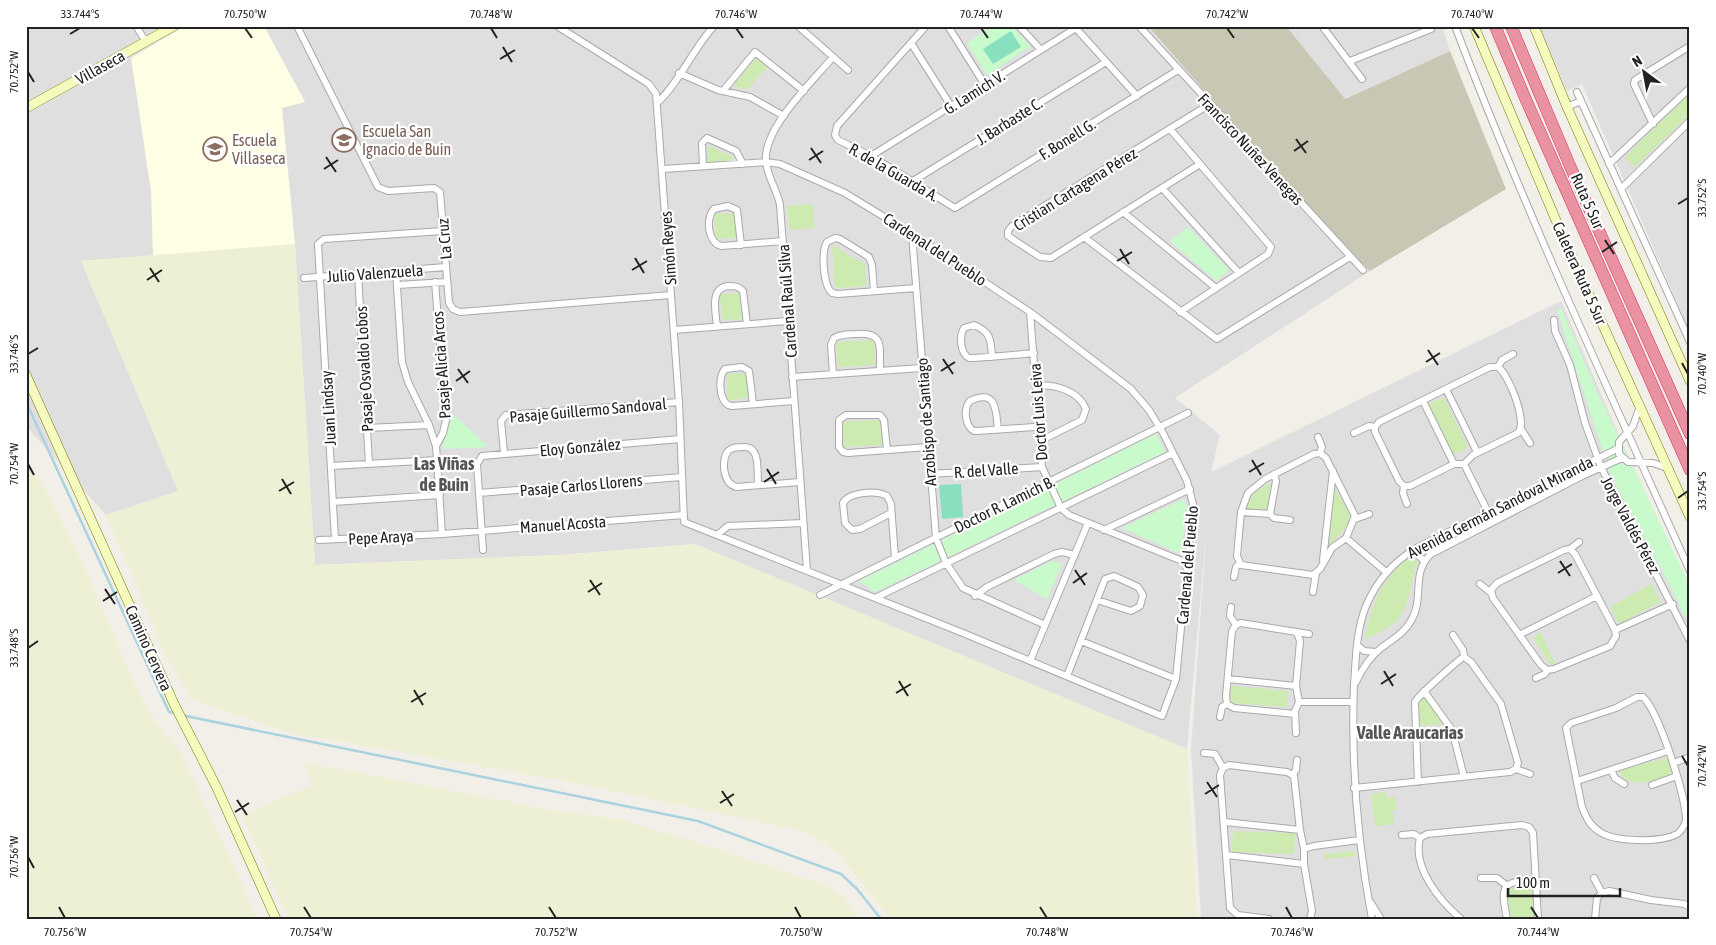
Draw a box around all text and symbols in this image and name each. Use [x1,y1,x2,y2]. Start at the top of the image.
text: 33.744°S [61,7,99,21]
text: 70.750°W [224,7,266,21]
text: 70.748°W [470,7,512,21]
text: 70.746°W [715,7,757,21]
text: 70.744°W [960,7,1002,21]
text: 70.742°W [1206,7,1248,21]
text: 70.740°W [1451,7,1493,21]
street label: Villaseca [72,46,128,88]
north arrow [1618,48,1668,98]
text: 70.752°W [7,51,21,93]
text: N [1629,52,1645,70]
street label: G. Lamich V. [940,66,1008,118]
street label: Francisco Nuñez Venegas [1194,89,1308,209]
street label: J. Barbaste C. [973,94,1045,148]
street label: F. Bonell G. [1036,115,1099,163]
place label: Escuela San Ignacio de Buin [362,122,451,159]
school or university icon: Escuela San Ignacio de Buin [331,127,357,153]
place label: Escuela Villaseca [232,131,286,167]
school or university icon: Escuela Villaseca [202,136,228,162]
street label: R. de la Guarda A. [846,139,942,205]
street label: Cristian Cartagena Pérez [1010,144,1141,235]
street label: Ruta 5 Sur [1568,170,1608,232]
text: 33.752°S [1695,179,1709,217]
street label: Cardenal del Pueblo [880,209,990,289]
street label: Simón Reyes [656,210,681,285]
street label: La Cruz [433,217,455,260]
street label: Caletera Ruta 5 Sur [1549,219,1611,327]
street label: Cardenal Raúl Silva [774,244,800,358]
street label: Julio Valenzuela [326,261,424,285]
street label: Pasaje Osvaldo Lobos [352,305,377,432]
street label: Pasaje Alicia Arcos [428,310,455,419]
text: 33.746°S [7,335,21,373]
text: 70.740°W [1695,353,1709,395]
street label: Arzobispo de Santiago [913,357,940,487]
street label: Doctor Luis Leiva [1026,363,1050,461]
street label: Juan Lindsay [317,370,340,446]
street label: Pasaje Guillermo Sandoval [509,394,668,427]
street label: Eloy González [539,434,622,460]
text: 70.754°W [7,443,21,485]
street label: Avenida Germán Sandoval Miranda [1404,452,1596,562]
district label: Las Viñas de Buin [414,453,475,495]
street label: R. del Valle [953,459,1019,481]
street label: Pasaje Carlos Llorens [519,471,644,500]
street label: Doctor R. Lamich B. [951,472,1057,536]
text: 33.754°S [1695,472,1709,510]
street label: Jorge Valdés Pérez [1597,473,1664,577]
street label: Cardenal del Pueblo [1173,505,1201,625]
street label: Manuel Acosta [519,512,607,536]
street label: Pepe Araya [348,526,414,549]
street label: Camino Cervera [122,602,176,694]
text: 33.748°S [7,629,21,667]
district label: Valle Araucarias [1356,722,1464,743]
text: 70.742°W [1695,745,1709,787]
text: 70.756°W [7,836,21,878]
scale bar [1508,865,1621,897]
text: 100 m [1516,874,1550,891]
text: 70.756°W [44,925,86,939]
text: 70.754°W [290,925,332,939]
text: 70.752°W [535,925,577,939]
text: 70.750°W [780,925,822,939]
text: 70.748°W [1026,925,1068,939]
text: 70.746°W [1271,925,1313,939]
text: 70.744°W [1517,925,1559,939]

